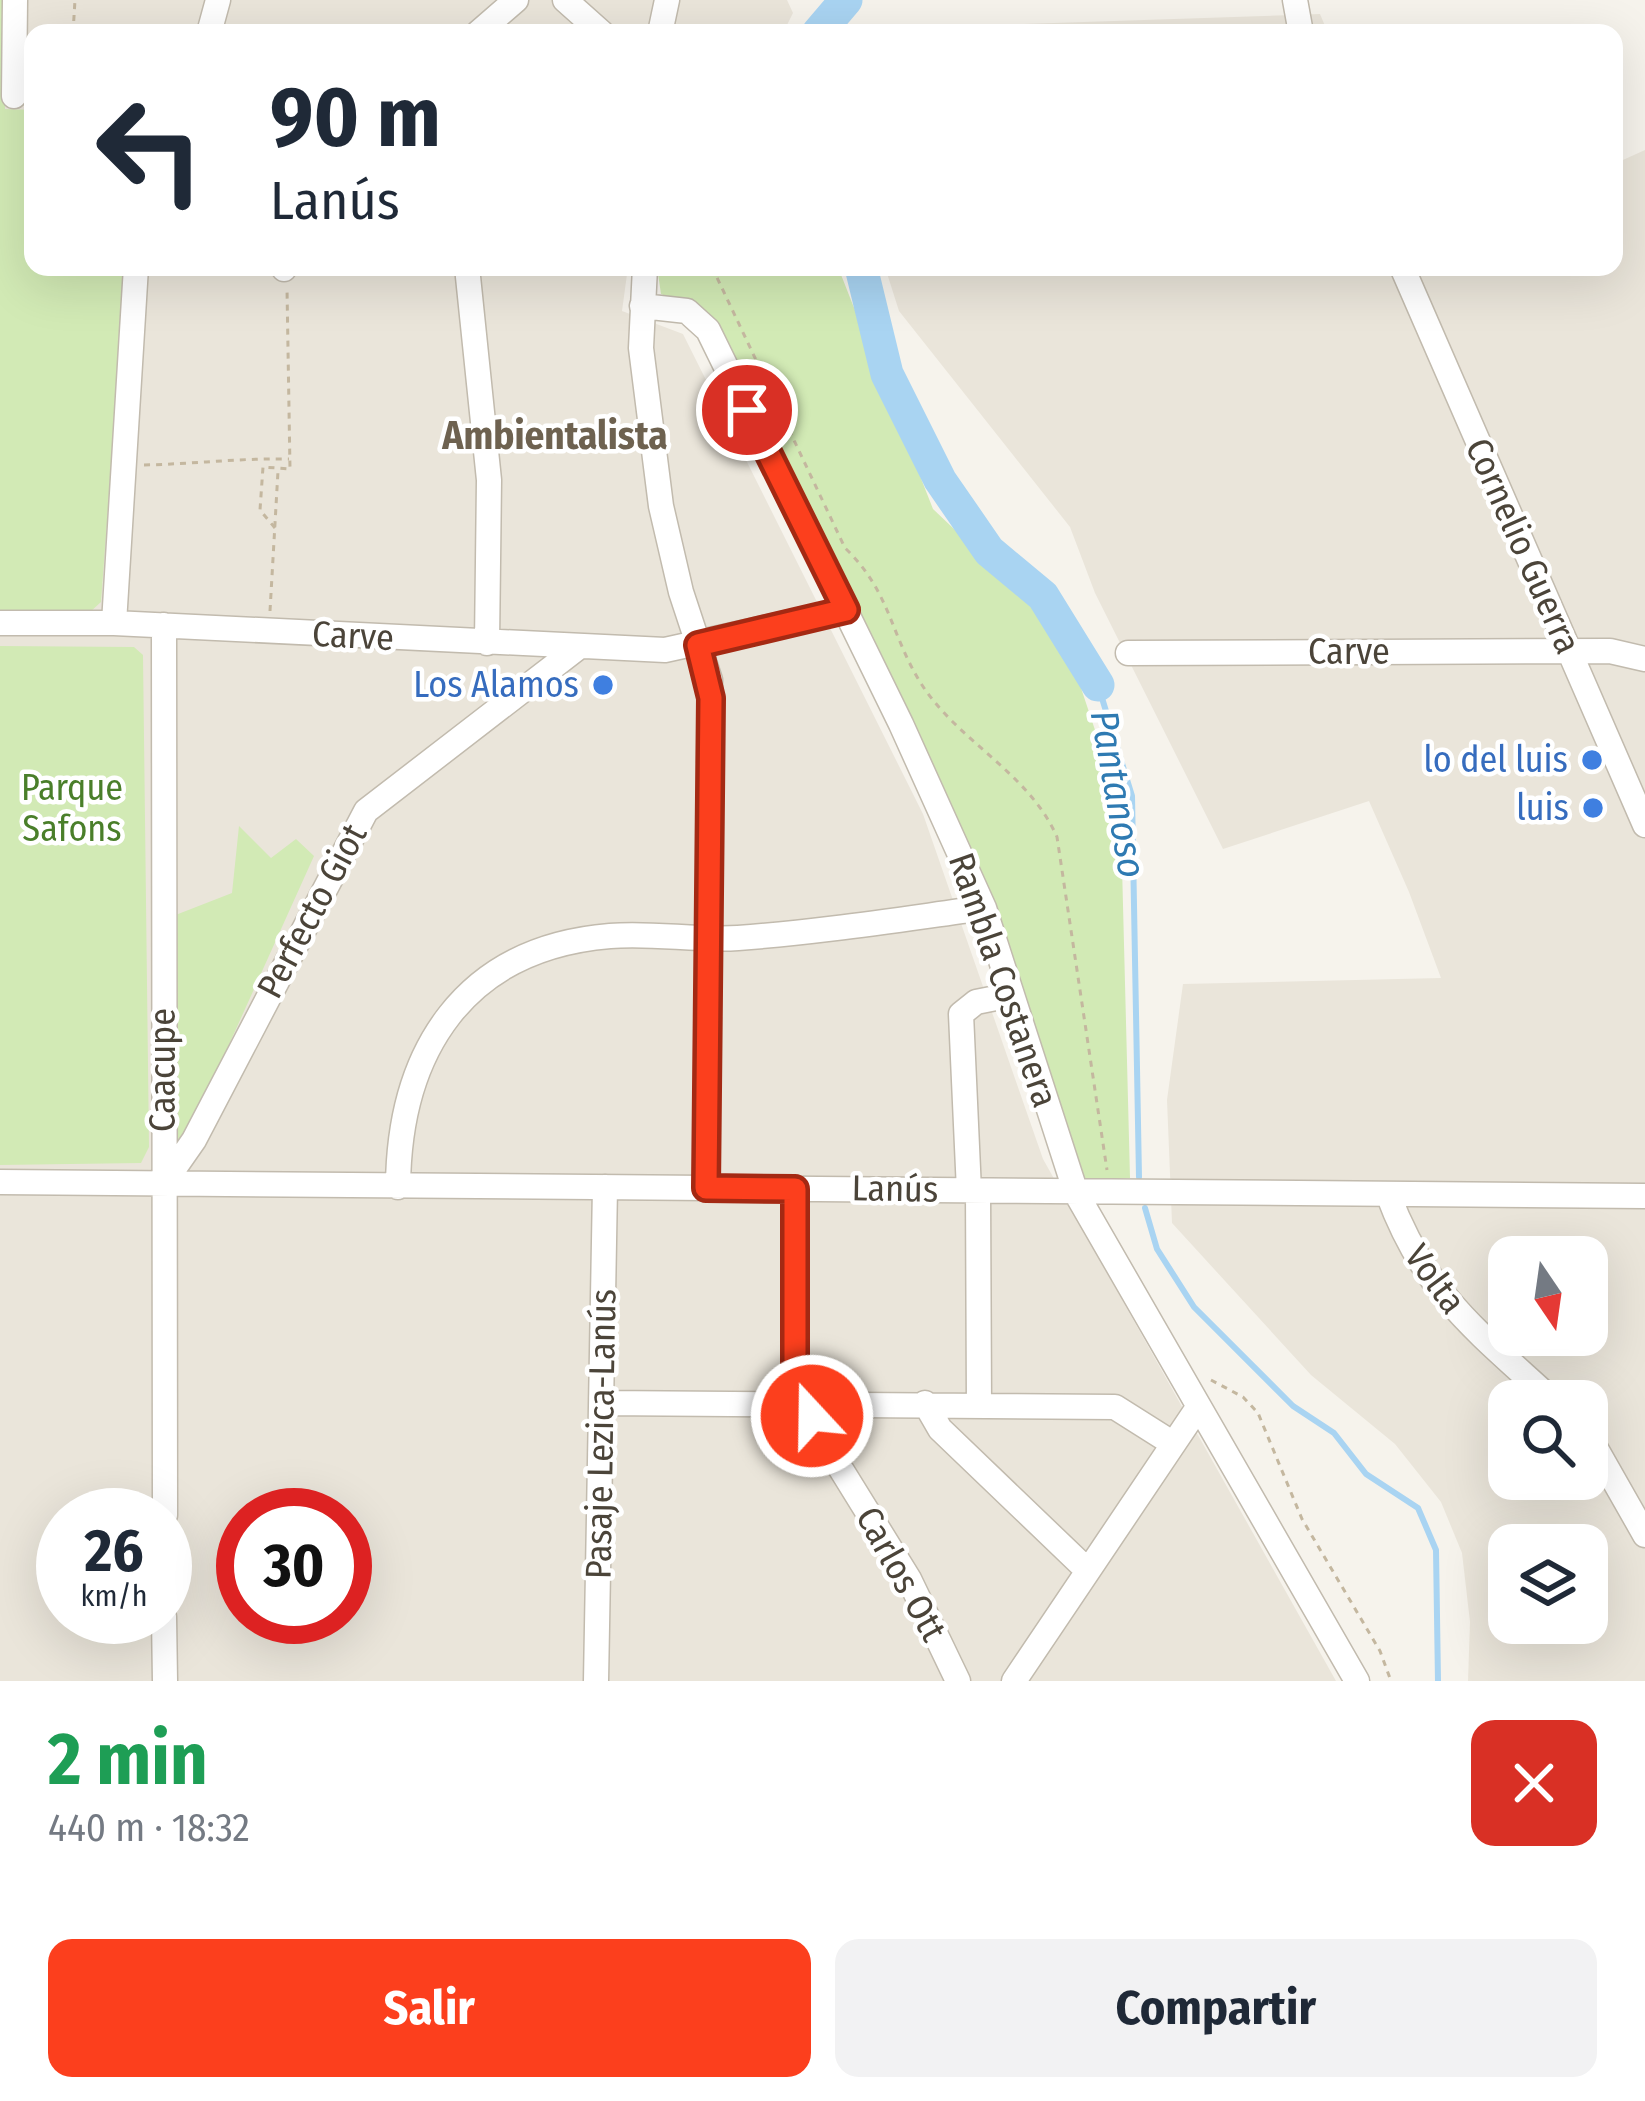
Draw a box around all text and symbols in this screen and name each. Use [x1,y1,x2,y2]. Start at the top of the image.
text: 90 m [270,67,441,168]
icon: left [72,72,228,228]
text: Lanús [270,169,400,233]
pin [696,359,798,461]
icon: arrive [714,377,780,443]
district label: Ambientalista [441,413,668,459]
street label: Cornelio Guerra [1456,432,1590,660]
street label: Carve [311,612,395,660]
street label: Carve [1308,630,1390,674]
place label: Los Alamos [413,663,579,707]
marker: Los Alamos [590,672,616,698]
water label: Pantanoso [1081,707,1155,881]
place label: lo del luis [1423,738,1568,782]
marker: lo del luis [1579,747,1605,773]
park label: Parque Safons [21,766,123,851]
place label: luis [1516,786,1569,830]
marker: luis [1580,795,1606,821]
street label: Perfecto Giot [248,816,376,1006]
street label: Rambla Costanera [939,847,1067,1113]
street label: Caacupe [141,1008,185,1132]
street label: Lanús [851,1166,939,1212]
street label: Volta [1395,1236,1475,1322]
north arrow [1488,1236,1608,1356]
map controls [1488,1236,1608,1644]
street label: Pasaje Lezica-Lanús [576,1289,626,1579]
position arrow [749,1353,875,1479]
button: search [1488,1380,1608,1500]
speed limit sign: 30 [216,1488,372,1644]
street label: Carlos Ott [846,1499,956,1649]
text: 26 [84,1515,144,1587]
button: layers [1488,1524,1608,1644]
text: km/h [81,1578,147,1614]
text: 2 min [48,1717,208,1803]
button: close [1471,1720,1597,1846]
text: 440 m · 18:32 [48,1805,250,1851]
button: Salir [48,1939,811,2077]
button: Compartir [835,1939,1597,2077]

